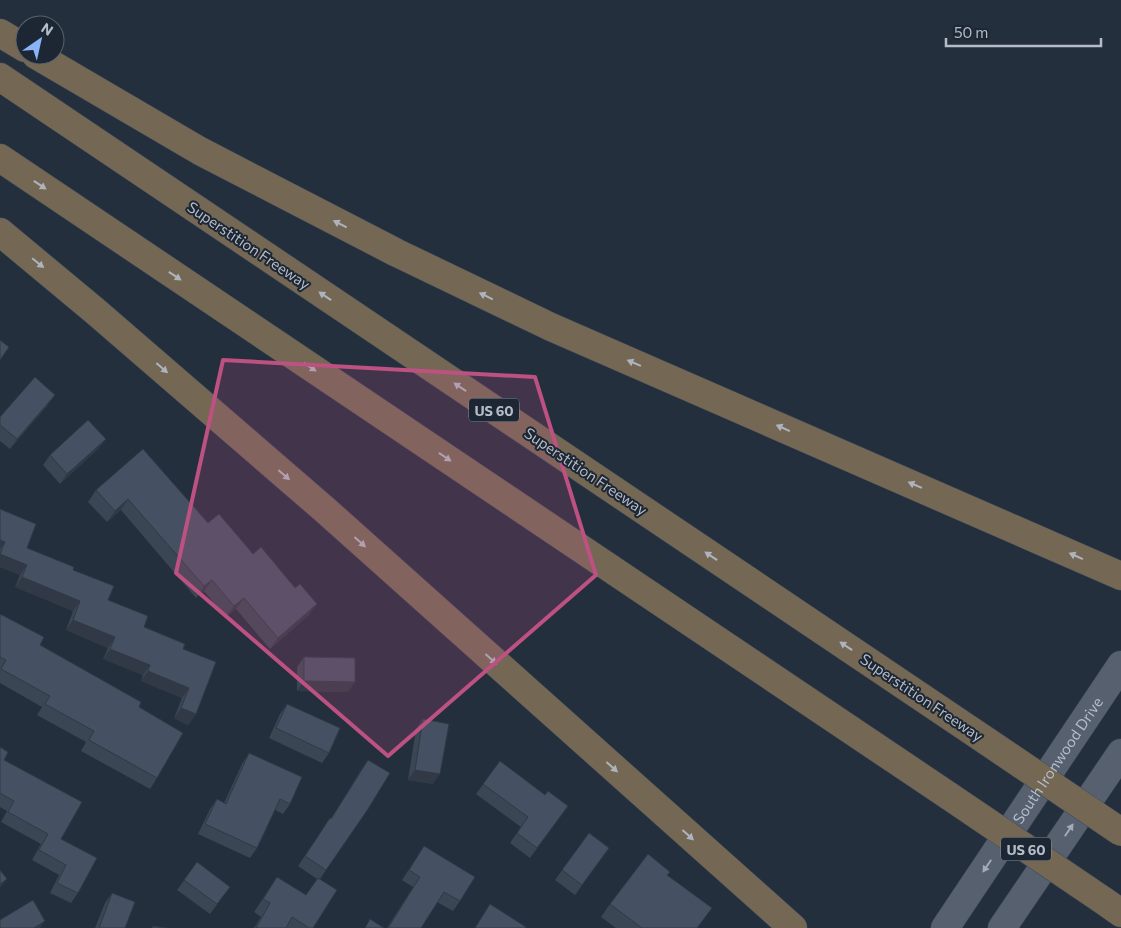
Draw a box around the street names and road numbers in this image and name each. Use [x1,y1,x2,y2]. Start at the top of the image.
street label: Superstition Freeway [184,197,314,293]
road number: US 60 [469,398,519,422]
street label: Superstition Freeway [521,423,651,519]
street label: Superstition Freeway [857,649,987,745]
street label: South Ironwood Drive [1009,693,1106,827]
road number: US 60 [1001,838,1051,861]

